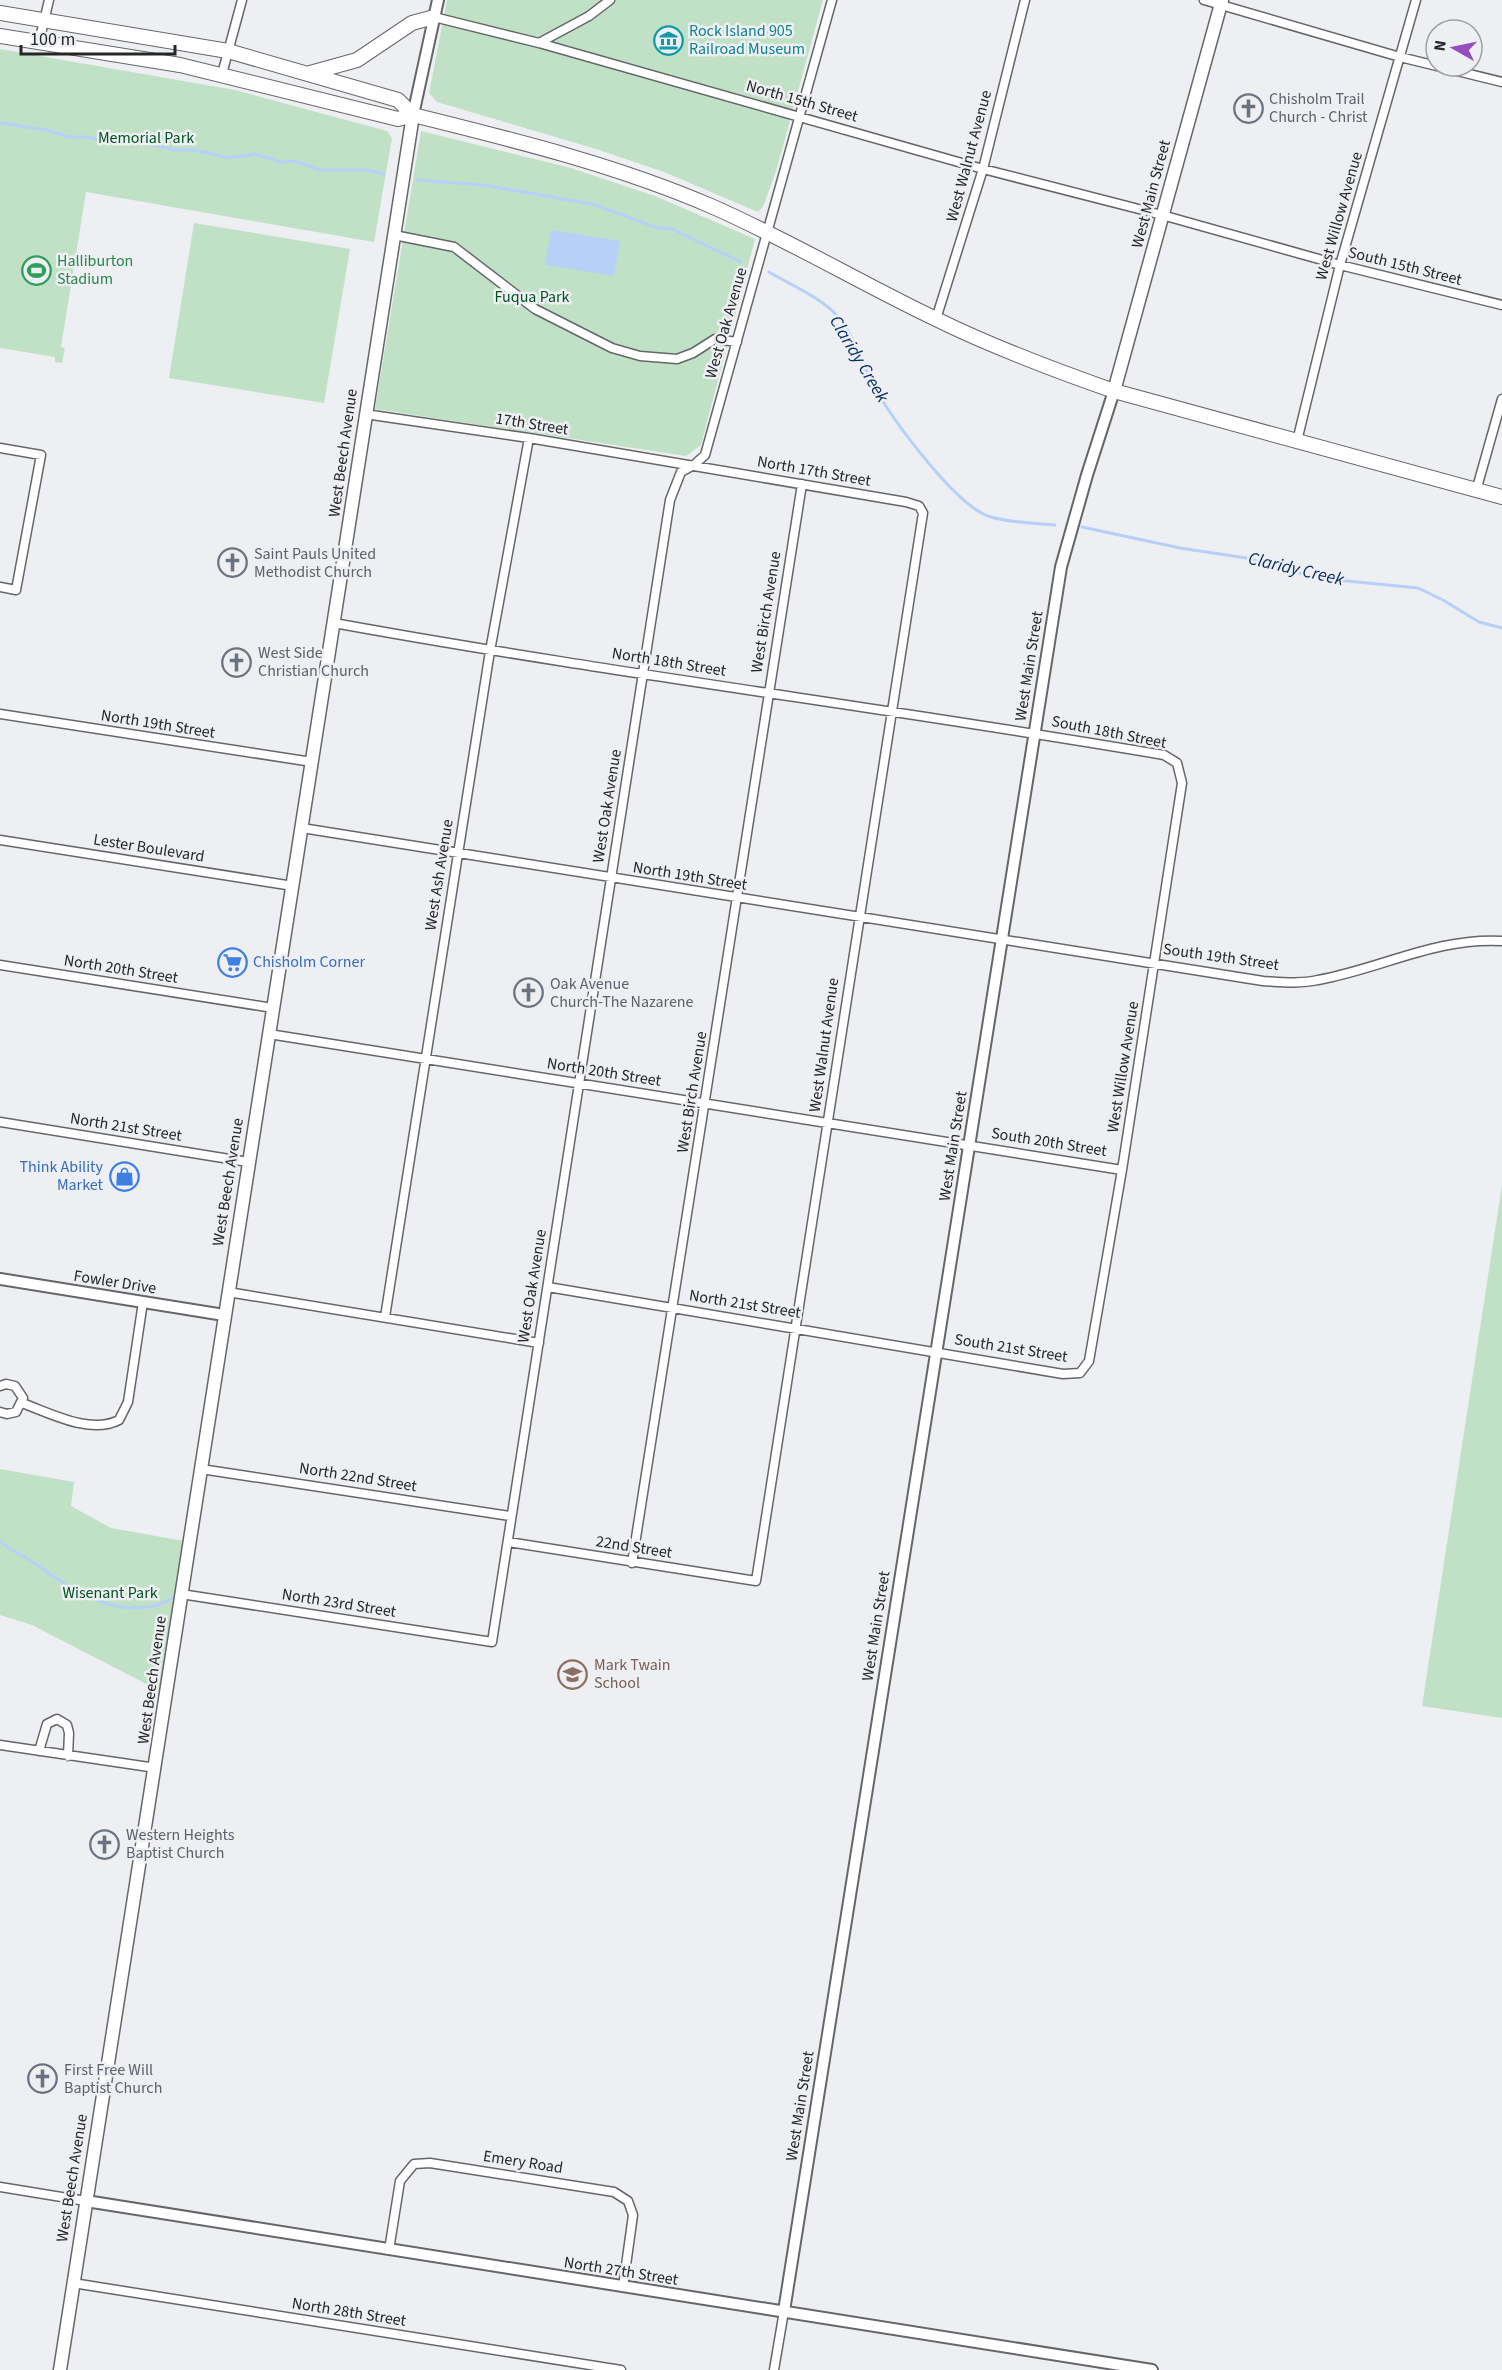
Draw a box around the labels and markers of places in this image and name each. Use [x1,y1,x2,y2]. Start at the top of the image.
place label: Rock Island 905 Railroad Museum [689,20,805,60]
museum icon: Rock Island 905 Railroad Museum [652,24,684,56]
place label: Chisholm Trail Church - Christ [1269,88,1368,128]
church icon: Chisholm Trail Church - Christ [1232,92,1264,124]
place label: Halliburton Stadium [57,250,133,290]
sports icon: Halliburton Stadium [20,254,52,286]
place label: Saint Pauls United Methodist Church [254,543,376,583]
church icon: Saint Pauls United Methodist Church [217,547,249,579]
place label: West Side Christian Church [258,642,369,682]
church icon: West Side Christian Church [221,646,253,678]
supermarket icon: Chisholm Corner [216,946,248,978]
place label: Chisholm Corner [253,951,365,973]
place label: Oak Avenue Church-The Nazarene [550,973,694,1013]
church icon: Oak Avenue Church-The Nazarene [513,977,545,1009]
place label: Think Ability Market [20,1156,104,1196]
shop icon: Think Ability Market [108,1160,140,1192]
place label: Mark Twain School [594,1654,671,1694]
school or university icon: Mark Twain School [557,1658,589,1690]
place label: Western Heights Baptist Church [126,1824,235,1864]
church icon: Western Heights Baptist Church [89,1828,121,1860]
place label: First Free Will Baptist Church [64,2059,162,2099]
church icon: First Free Will Baptist Church [27,2063,59,2095]

